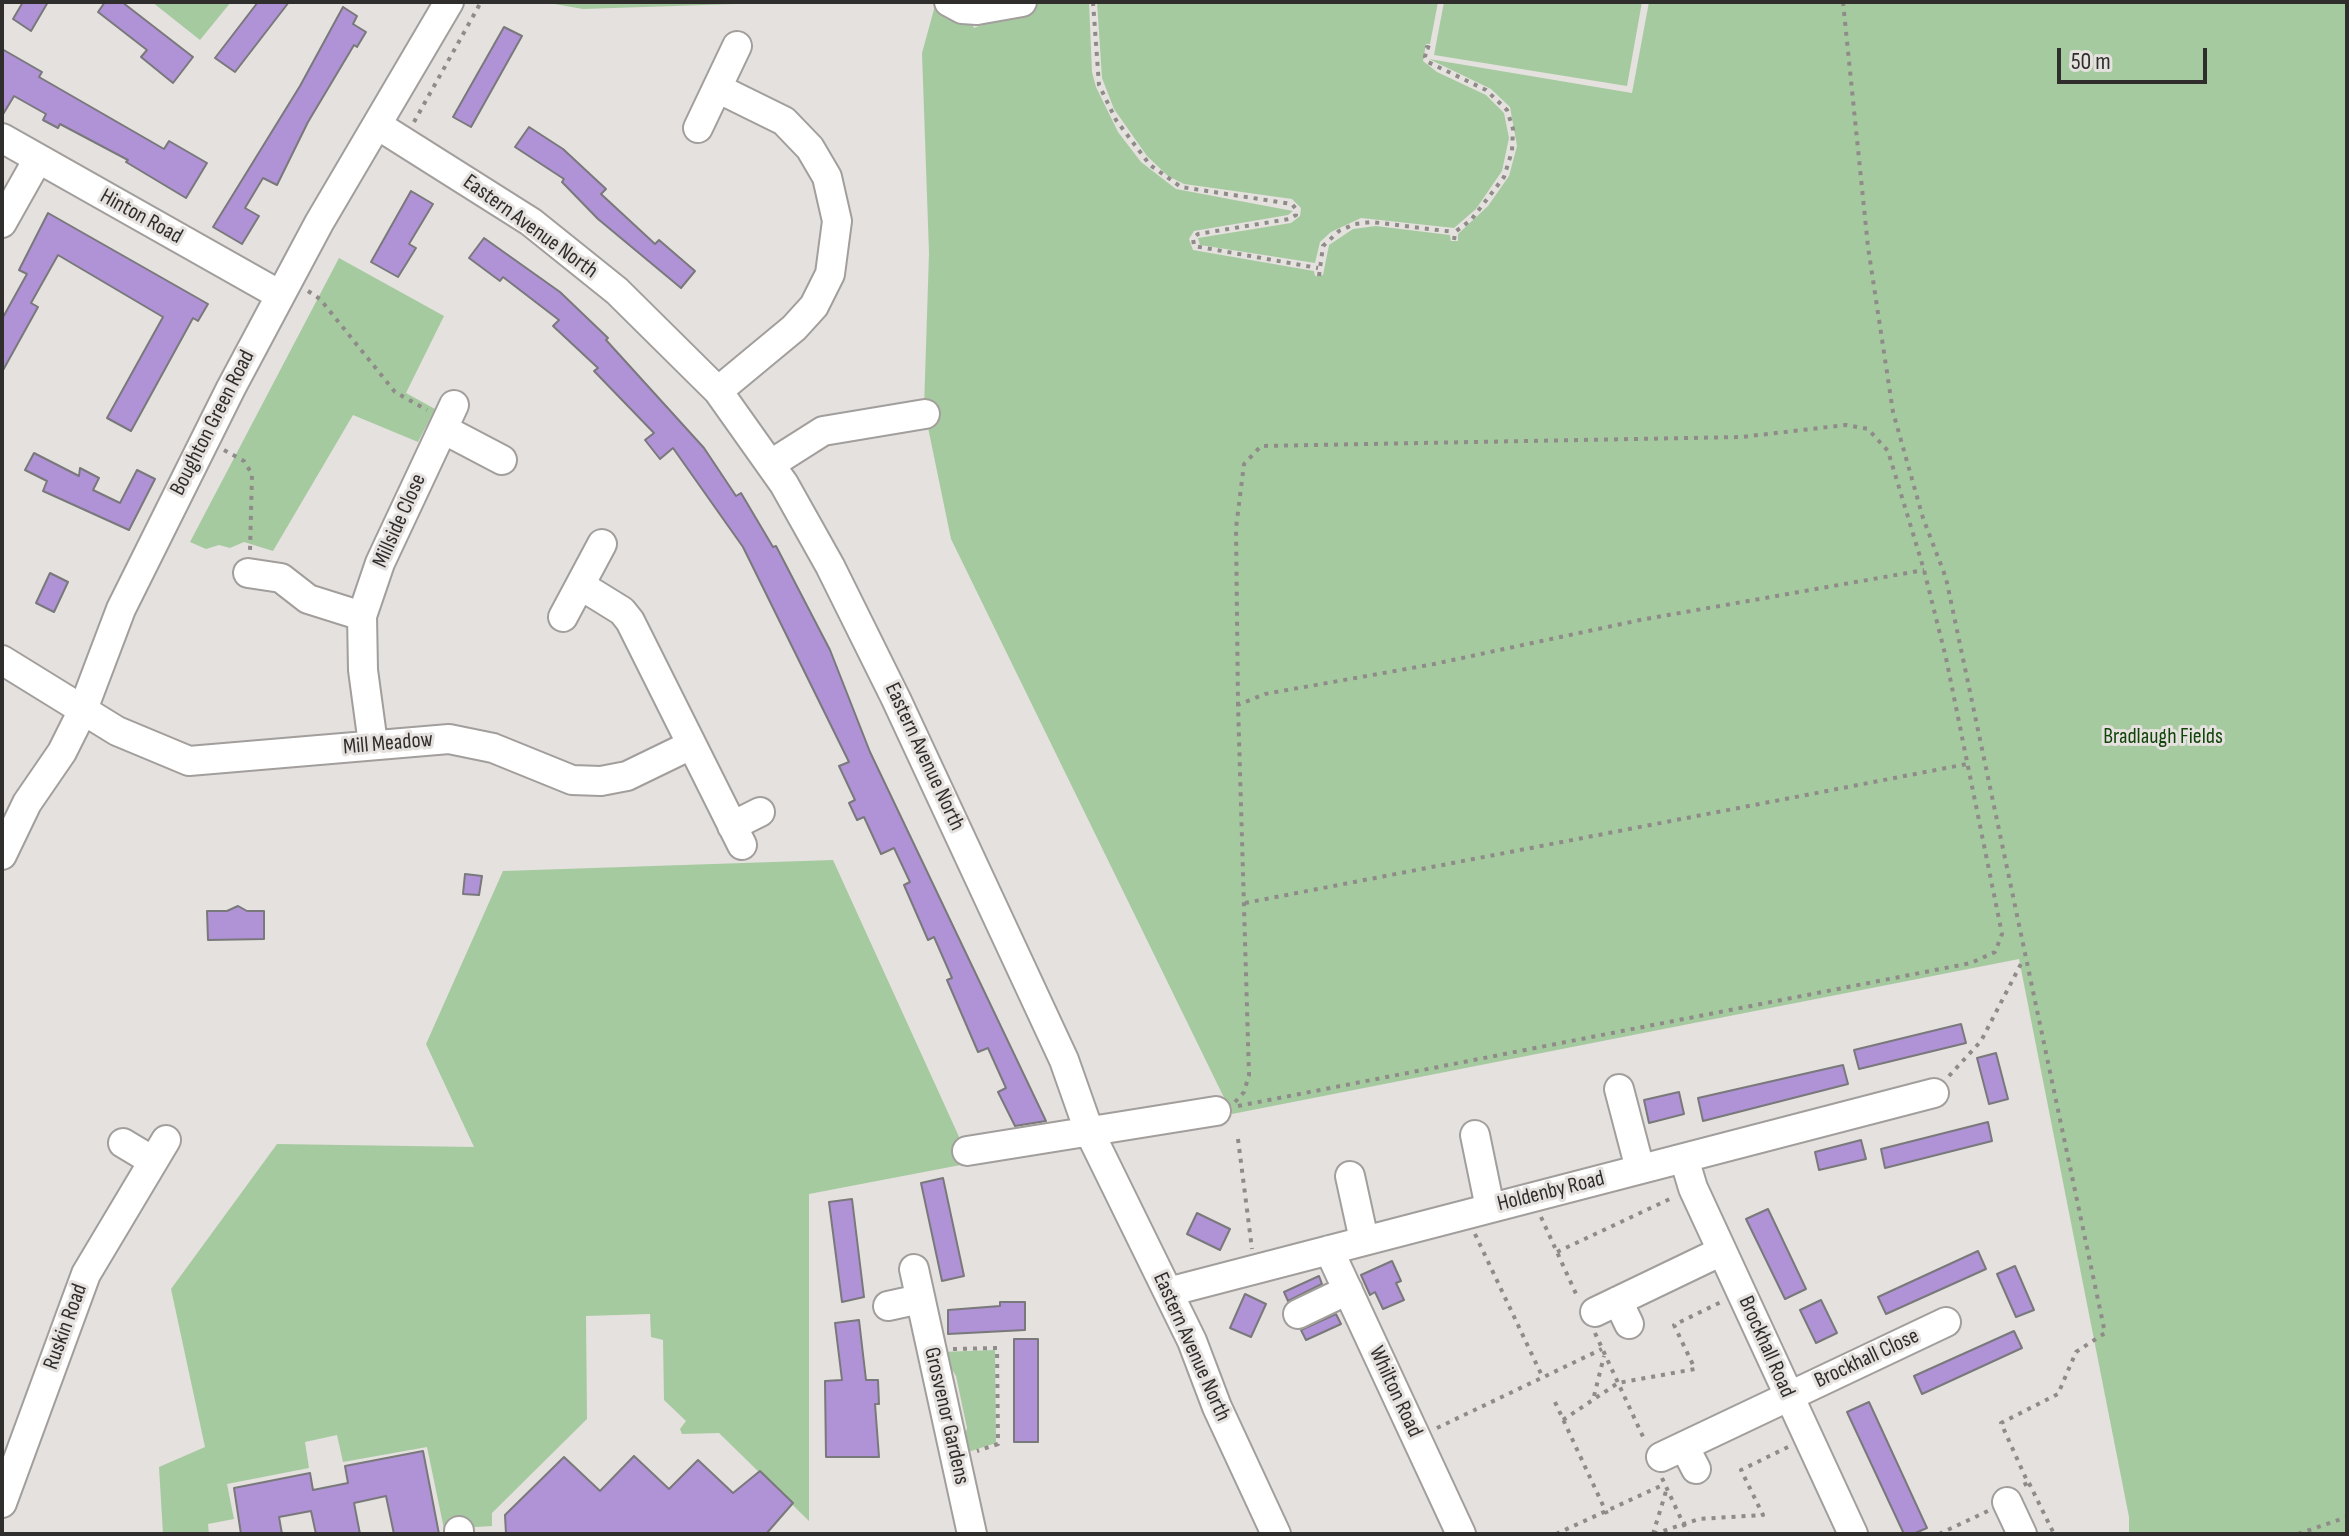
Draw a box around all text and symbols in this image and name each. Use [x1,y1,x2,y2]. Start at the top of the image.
scale bar [2061,32,2211,82]
text: 50 m [2071,47,2111,76]
street label: Eastern Avenue North [457,169,603,285]
street label: Hinton Road [95,184,187,250]
street label: Boughton Green Road [165,346,261,500]
street label: Millside Close [368,470,432,572]
street label: Eastern Avenue North [878,679,970,835]
park label: Bradlaugh Fields [2103,724,2223,750]
street label: Mill Meadow [342,727,434,761]
street label: Holdenby Road [1495,1166,1607,1218]
street label: Eastern Avenue North [1146,1269,1236,1425]
street label: Ruskin Road [38,1281,94,1373]
street label: Brockhall Road [1732,1292,1800,1402]
street label: Brockhall Close [1811,1323,1923,1395]
street label: Whilton Road [1363,1342,1427,1442]
street label: Grosvenor Gardens [917,1345,975,1487]

